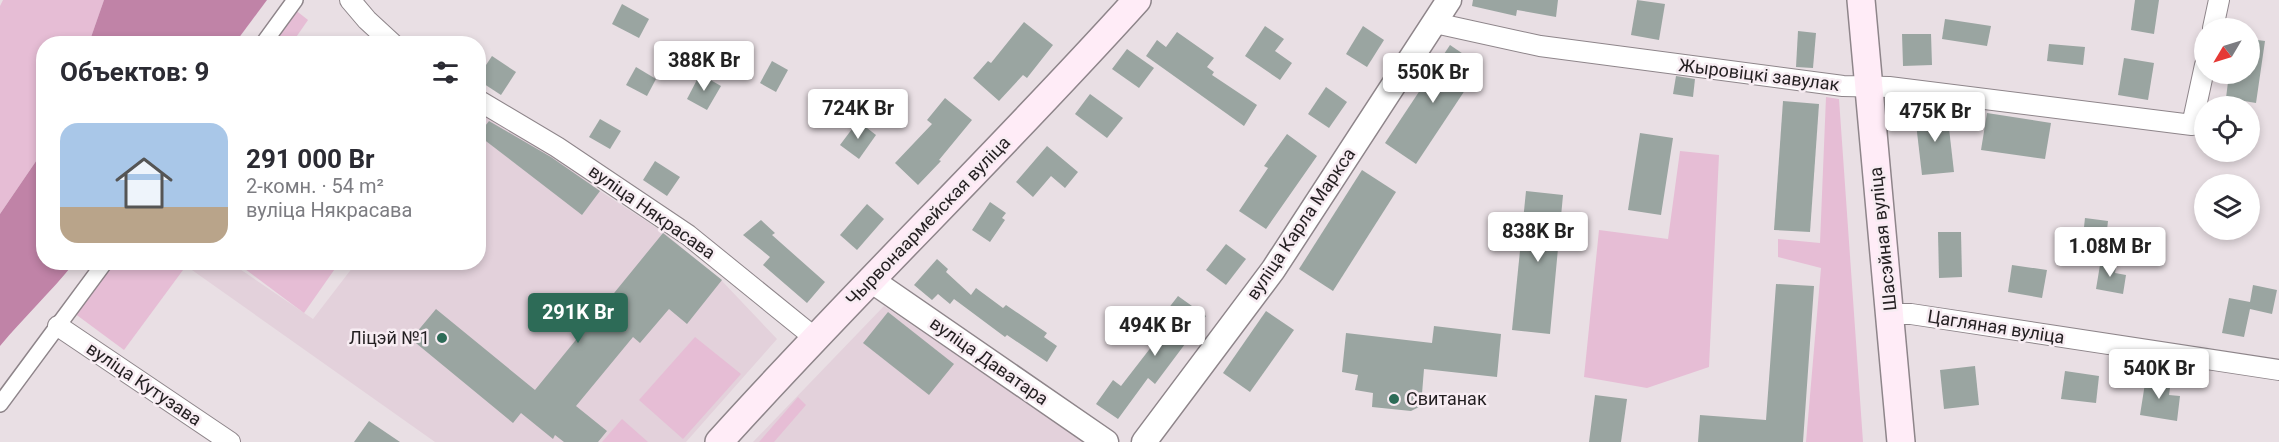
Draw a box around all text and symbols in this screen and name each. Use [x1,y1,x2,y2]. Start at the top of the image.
north arrow [2194,18,2260,84]
map controls [2194,18,2260,240]
pin: 388K Br [649,41,759,92]
text: 388K Br [668,48,740,72]
pin: 550K Br [1378,53,1488,104]
street label: Жыровіцкі завулак [1677,54,1841,95]
icon: filters [429,56,462,89]
text: Объектов: 9 [60,57,209,87]
text: 550K Br [1397,60,1469,84]
pin: 724K Br [803,89,913,140]
pin: 475K Br [1880,92,1990,143]
text: 724K Br [822,96,894,120]
button: locate [2194,96,2260,162]
text: 475K Br [1899,99,1971,123]
street label: Чырвонаармейская вуліца [841,132,1014,310]
text: 291 000 Br [246,144,375,174]
street label: вуліца Карла Маркса [1242,144,1359,304]
icon: home [108,147,180,219]
street label: вуліца Някрасава [585,160,720,263]
street label: Шасэйная вуліца [1865,166,1900,312]
text: 2-комн. · 54 m² [246,174,384,198]
button: layers [2194,174,2260,240]
text: вуліца Някрасава [246,198,412,222]
pin: 838K Br [1483,212,1593,263]
text: 838K Br [1502,219,1574,243]
pin: 1.08M Br [2048,227,2172,278]
text: 1.08M Br [2069,234,2151,258]
pin: 291K Br [523,293,633,344]
text: 291K Br [542,300,614,324]
street label: Цагляная вуліца [1926,305,2066,348]
pin: 494K Br [1100,306,1210,357]
street label: вуліца Даватара [926,312,1052,409]
text: 494K Br [1119,313,1191,337]
place label: Ліцэй №1 [349,327,430,348]
marker: Ліцэй №1 [435,331,449,345]
street label: вуліца Кутузава [83,337,206,430]
pin: 540K Br [2104,349,2214,400]
text: 540K Br [2123,356,2195,380]
place label: Свитанак [1406,388,1487,409]
marker: Свитанак [1387,392,1401,406]

